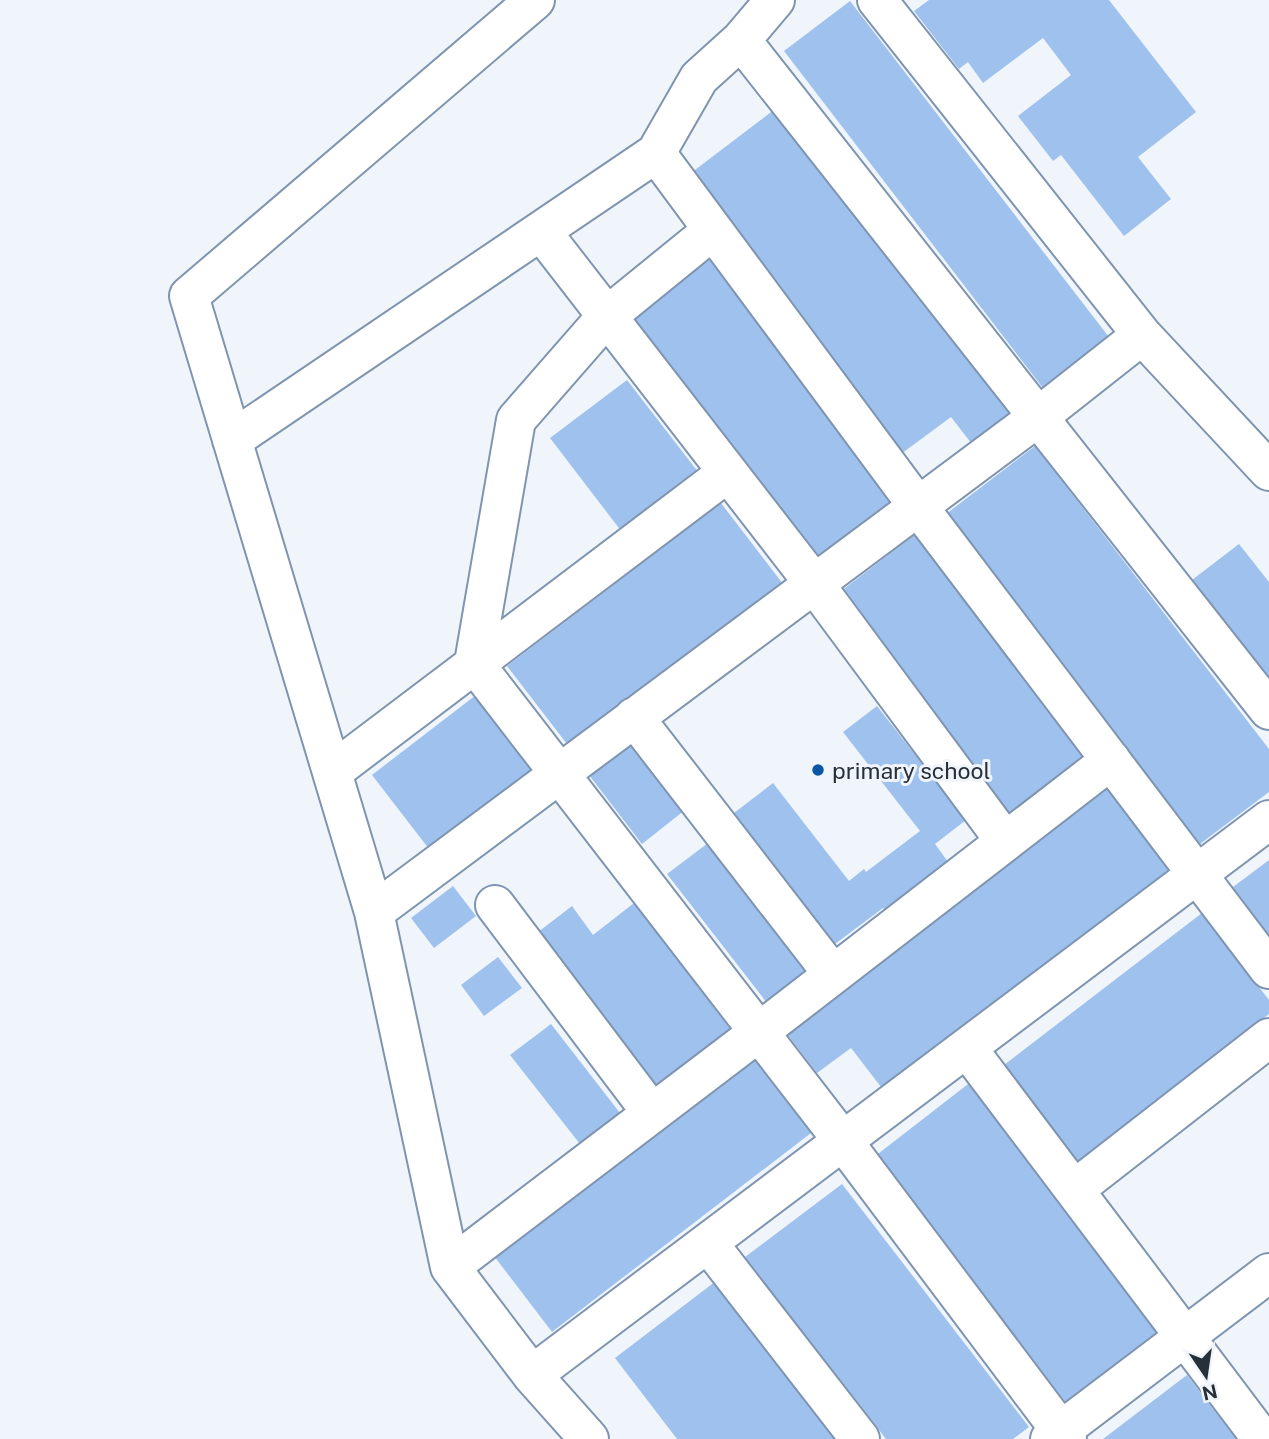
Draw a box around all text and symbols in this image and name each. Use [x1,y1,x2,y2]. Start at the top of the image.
place label: primary school [832,757,990,784]
marker: primary school [810,762,826,778]
north arrow [1171,1341,1241,1411]
text: N [1200,1380,1220,1405]

